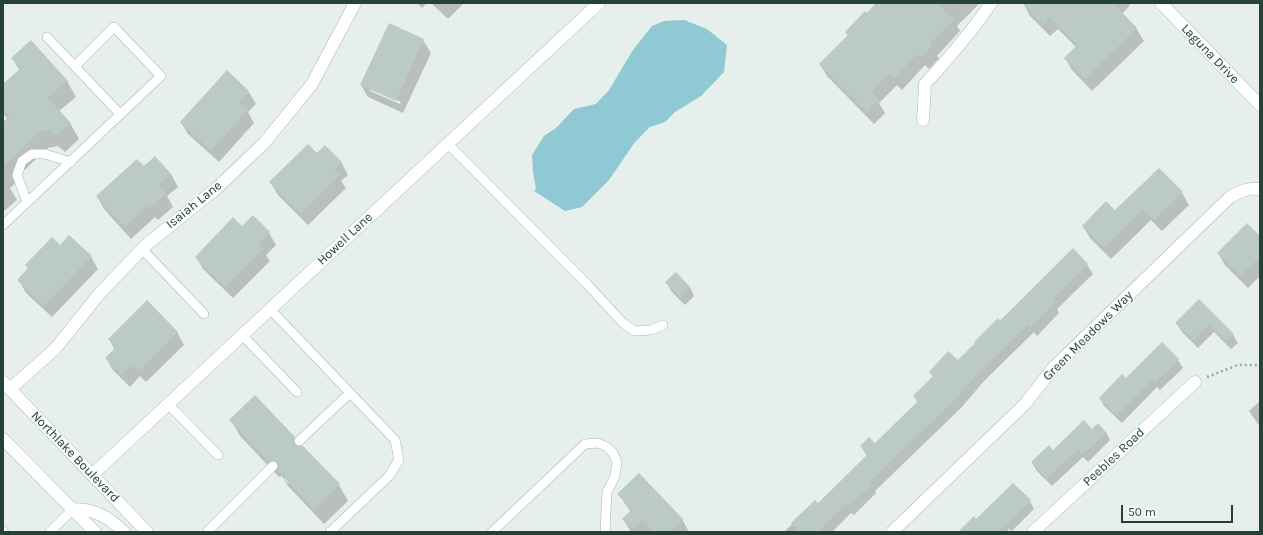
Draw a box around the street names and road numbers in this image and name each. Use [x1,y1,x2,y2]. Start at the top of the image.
street label: Laguna Drive [1178,21,1242,87]
street label: Isaiah Lane [163,178,225,232]
street label: Howell Lane [314,209,376,269]
street label: Green Meadows Way [1040,288,1136,384]
street label: Northlake Boulevard [27,408,123,506]
street label: Peebles Road [1080,425,1148,489]

